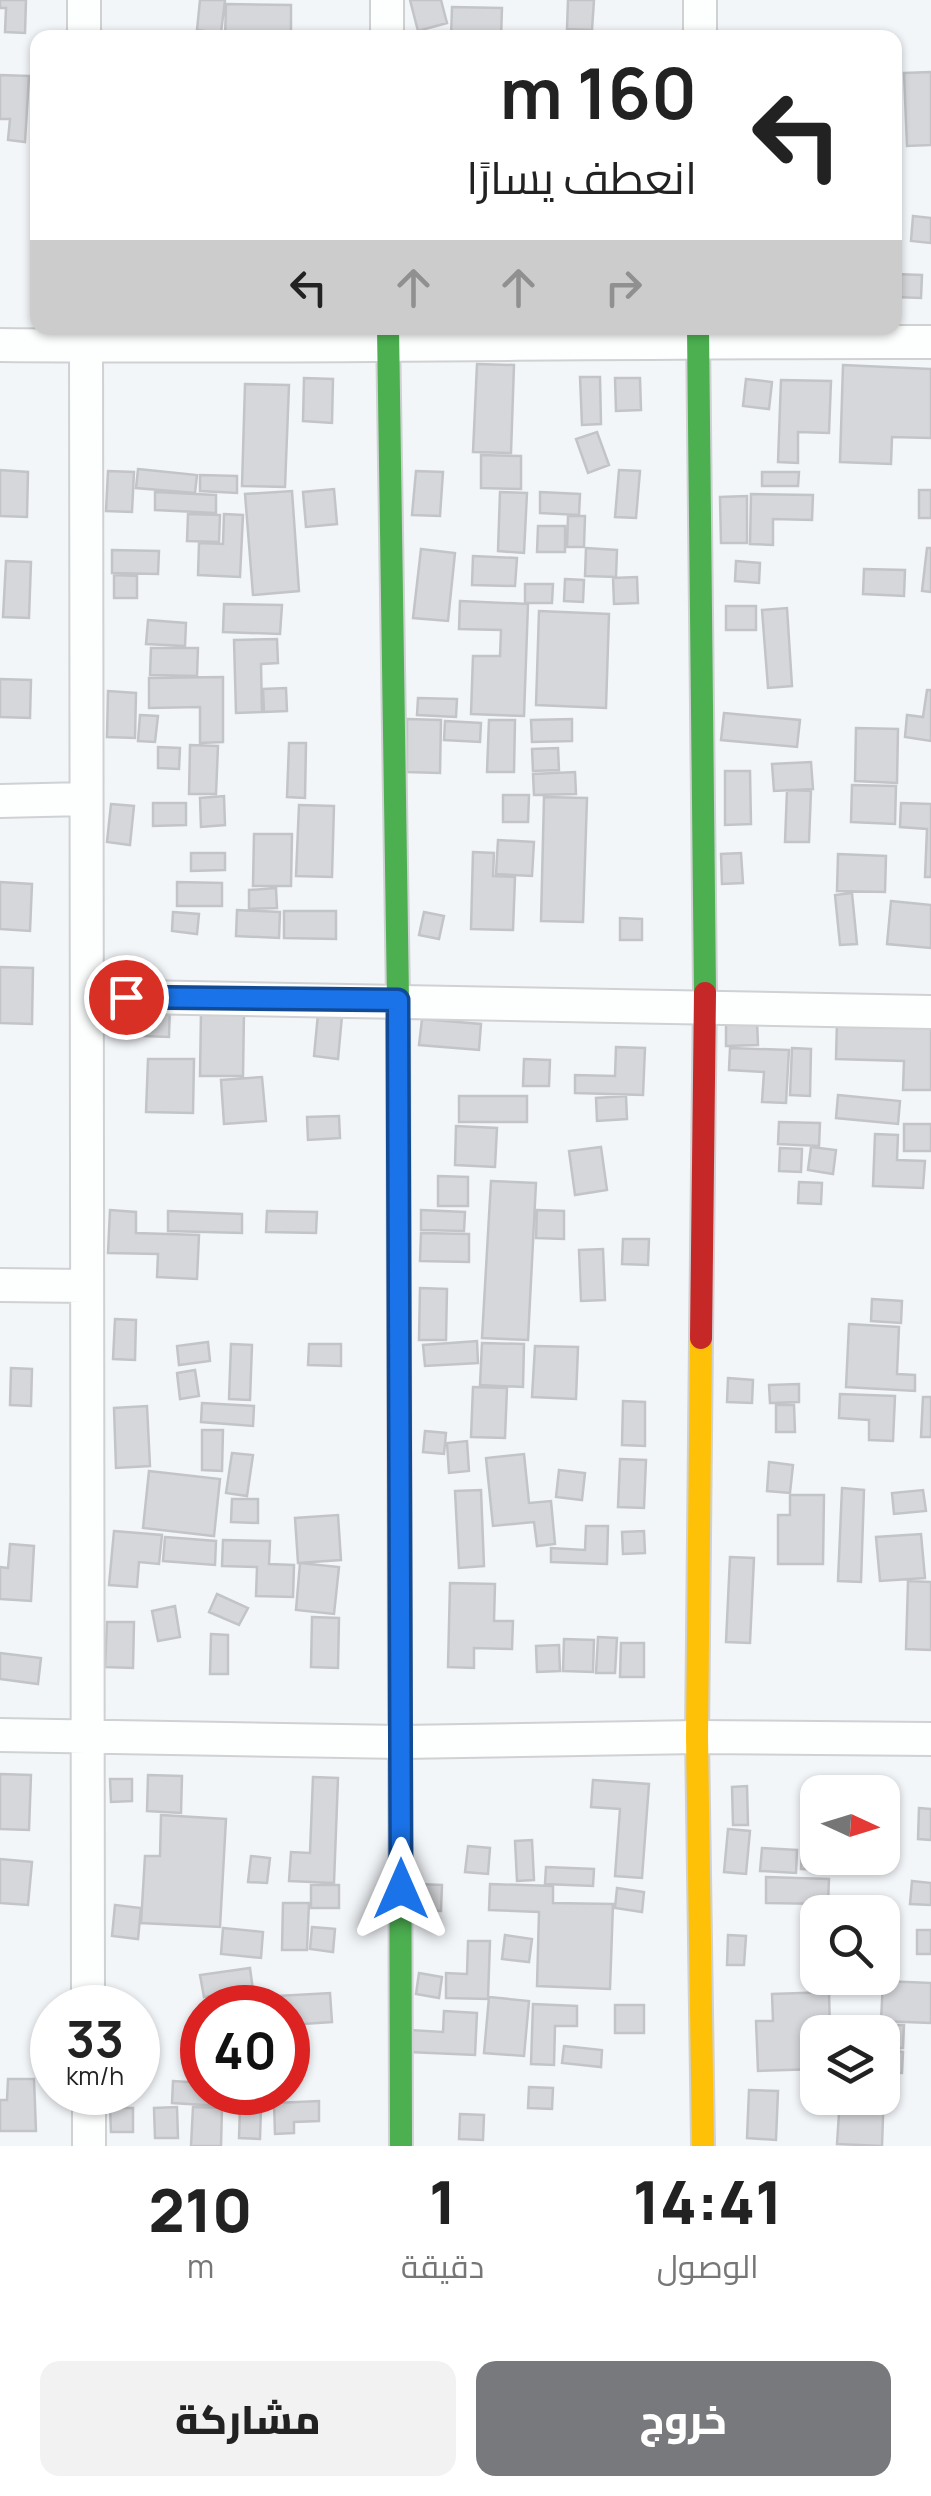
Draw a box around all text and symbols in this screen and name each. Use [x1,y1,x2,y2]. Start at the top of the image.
text: 160 m [500,44,697,140]
icon: left [732,70,862,200]
text: انعطف يسارًا [466,146,697,208]
icon: left [281,260,336,315]
icon: ahead [386,260,441,315]
icon: ahead [491,260,546,315]
icon: right [596,260,651,315]
pin [84,955,169,1040]
icon: arrive [99,970,154,1025]
north arrow [800,1775,900,1875]
map controls [800,1775,900,2115]
position arrow [349,1837,453,1941]
button: search [800,1895,900,1995]
speed limit sign: 40 [180,1985,310,2115]
text: 33 [66,2004,124,2072]
button: layers [800,2015,900,2115]
text: km/h [66,2058,124,2093]
text: 1 [429,2160,456,2242]
text: 14:41 [633,2160,782,2242]
text: 210 [149,2168,252,2250]
text: m [187,2244,214,2288]
text: دقيقة [401,2244,484,2288]
text: الوصول [657,2244,759,2288]
button: مشاركة [40,2361,456,2476]
button: خروج [476,2361,891,2476]

